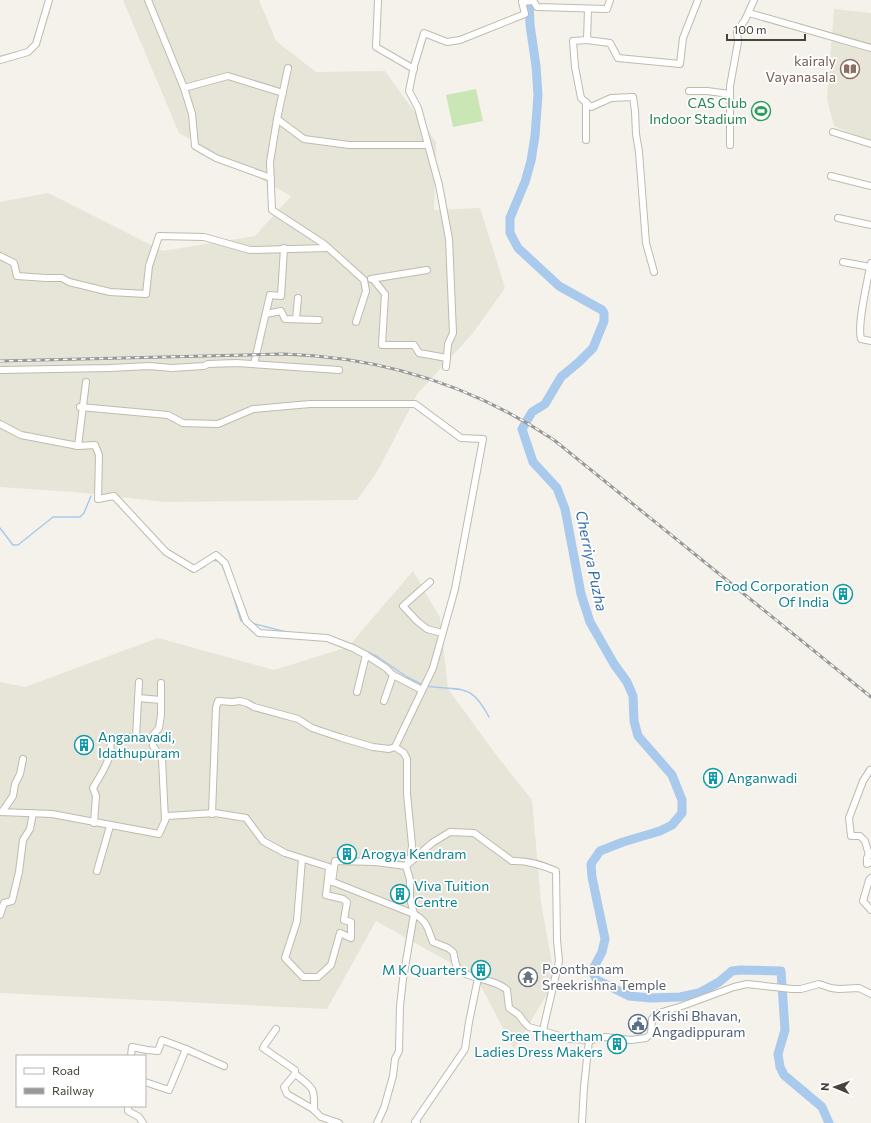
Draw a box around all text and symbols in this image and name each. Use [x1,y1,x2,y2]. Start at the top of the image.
scale bar [727,16,805,42]
text: 100 m [733,22,767,36]
place label: kairaly Vayanasala [766,52,836,85]
library icon: kairaly Vayanasala [839,58,861,80]
place label: CAS Club Indoor Stadium [649,94,747,127]
sports icon: CAS Club Indoor Stadium [750,100,772,122]
water label: Cherriya Puzha [573,509,611,613]
place label: Food Corporation Of India [715,577,829,610]
building icon: Food Corporation Of India [832,583,854,605]
place label: Anganavadi, Idathupuram [98,728,180,761]
building icon: Anganavadi, Idathupuram [73,734,95,756]
building icon: Anganwadi [702,767,724,789]
place label: Anganwadi [727,769,797,786]
building icon: Arogya Kendram [336,843,358,865]
place label: Arogya Kendram [361,845,466,862]
place label: Viva Tuition Centre [414,877,489,910]
building icon: Viva Tuition Centre [389,883,411,905]
building icon: M K Quarters [470,959,492,981]
place label: Poonthanam Sreekrishna Temple [542,960,666,993]
place label: M K Quarters [382,961,467,978]
temple icon: Poonthanam Sreekrishna Temple [517,966,539,988]
place label: Krishi Bhavan, Angadippuram [652,1007,746,1040]
public building icon: Krishi Bhavan, Angadippuram [627,1013,649,1035]
place label: Sree Theertham Ladies Dress Makers [474,1027,603,1060]
building icon: Sree Theertham Ladies Dress Makers [606,1033,628,1055]
legend [16,1055,146,1107]
text: Road [52,1063,80,1077]
north arrow [815,1067,855,1107]
text: N [818,1082,831,1091]
text: Railway [52,1083,94,1097]

